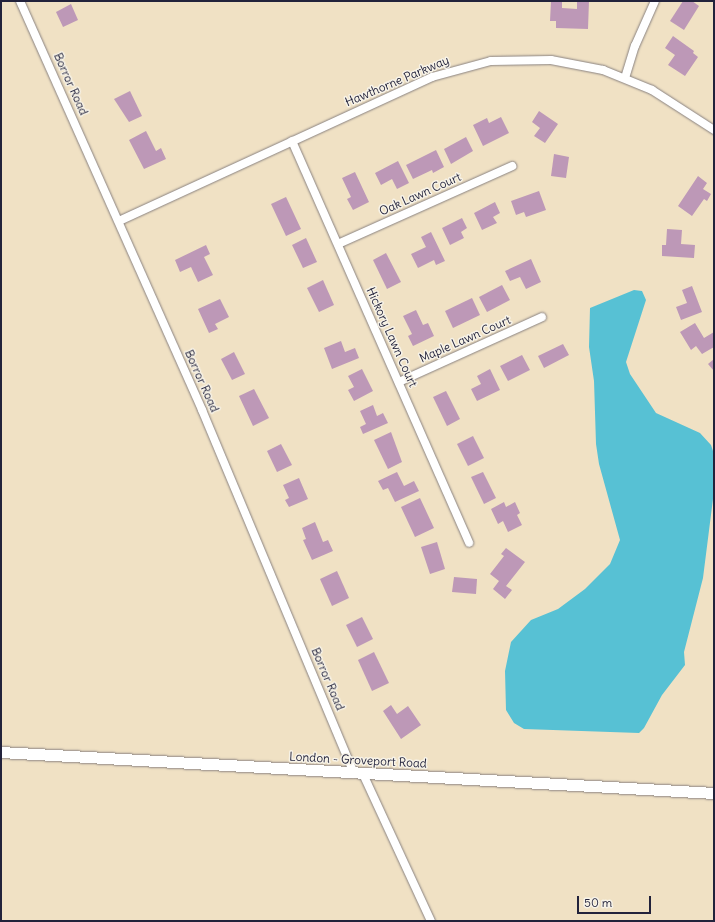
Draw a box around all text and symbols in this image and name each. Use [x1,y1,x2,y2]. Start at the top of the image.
street label: Borror Road [51,51,91,117]
street label: Hawthorne Parkway [343,53,451,109]
street label: Oak Lawn Court [377,170,463,218]
street label: Hickory Lawn Court [364,285,420,389]
street label: Maple Lawn Court [417,312,513,366]
street label: Borror Road [182,348,222,414]
street label: Borror Road [308,645,348,713]
street label: London - Groveport Road [289,749,427,771]
scale bar [579,888,653,914]
text: 50 m [584,895,612,910]

